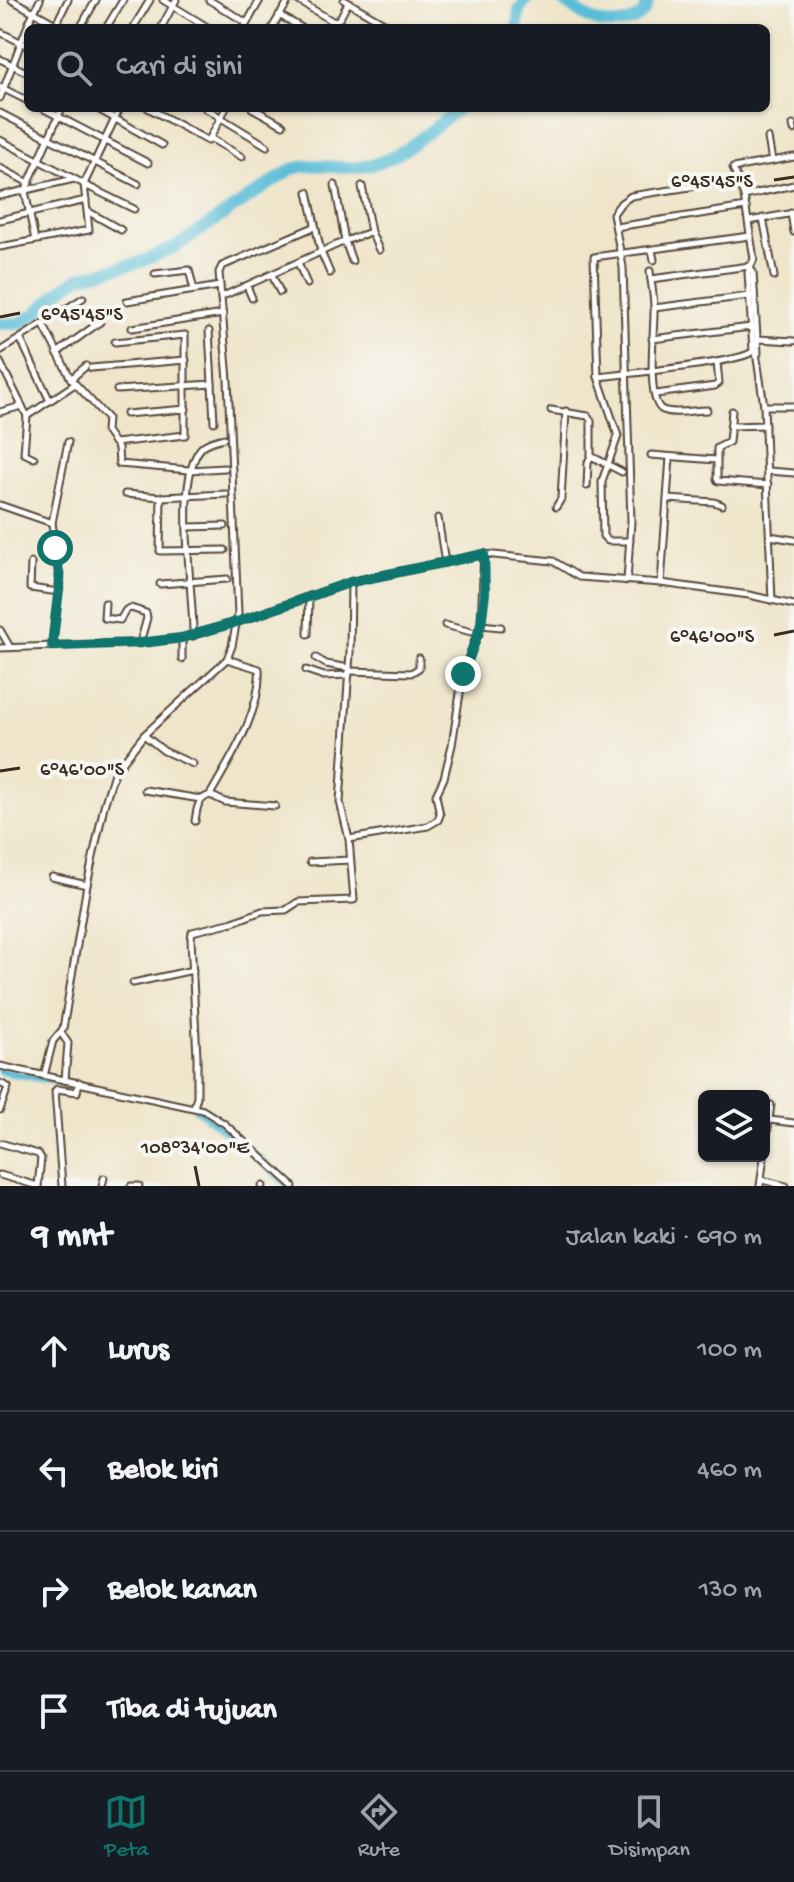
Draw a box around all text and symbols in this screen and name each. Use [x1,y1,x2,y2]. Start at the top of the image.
search box [24,24,770,112]
icon: search [52,46,96,90]
text: Cari di sini [116,51,243,86]
text: 6°45'45"S [671,172,754,195]
text: 6°45'45"S [41,305,124,328]
route start [37,530,73,566]
text: 6°46'00"S [670,627,755,650]
route end [445,656,481,692]
text: 6°46'00"S [40,760,125,783]
map controls [698,1090,770,1162]
button: layers [698,1090,770,1162]
text: 108°34'00"E [140,1138,250,1161]
text: 9 mnt [32,1218,111,1258]
text: Jalan kaki · 690 m [566,1223,762,1254]
icon: ahead [32,1329,76,1373]
text: Lurus [108,1334,169,1369]
text: 100 m [697,1336,762,1367]
icon: left [32,1449,76,1493]
text: Belok kiri [108,1454,218,1489]
text: 460 m [697,1456,762,1487]
icon: right [32,1569,76,1613]
text: Belok kanan [108,1574,257,1609]
text: 130 m [699,1576,762,1607]
icon: arrive [32,1689,76,1733]
text: Tiba di tujuan [108,1694,277,1729]
tab: Peta [104,1790,149,1864]
tab: Rute [357,1790,401,1864]
tab: Disimpan [609,1790,690,1864]

